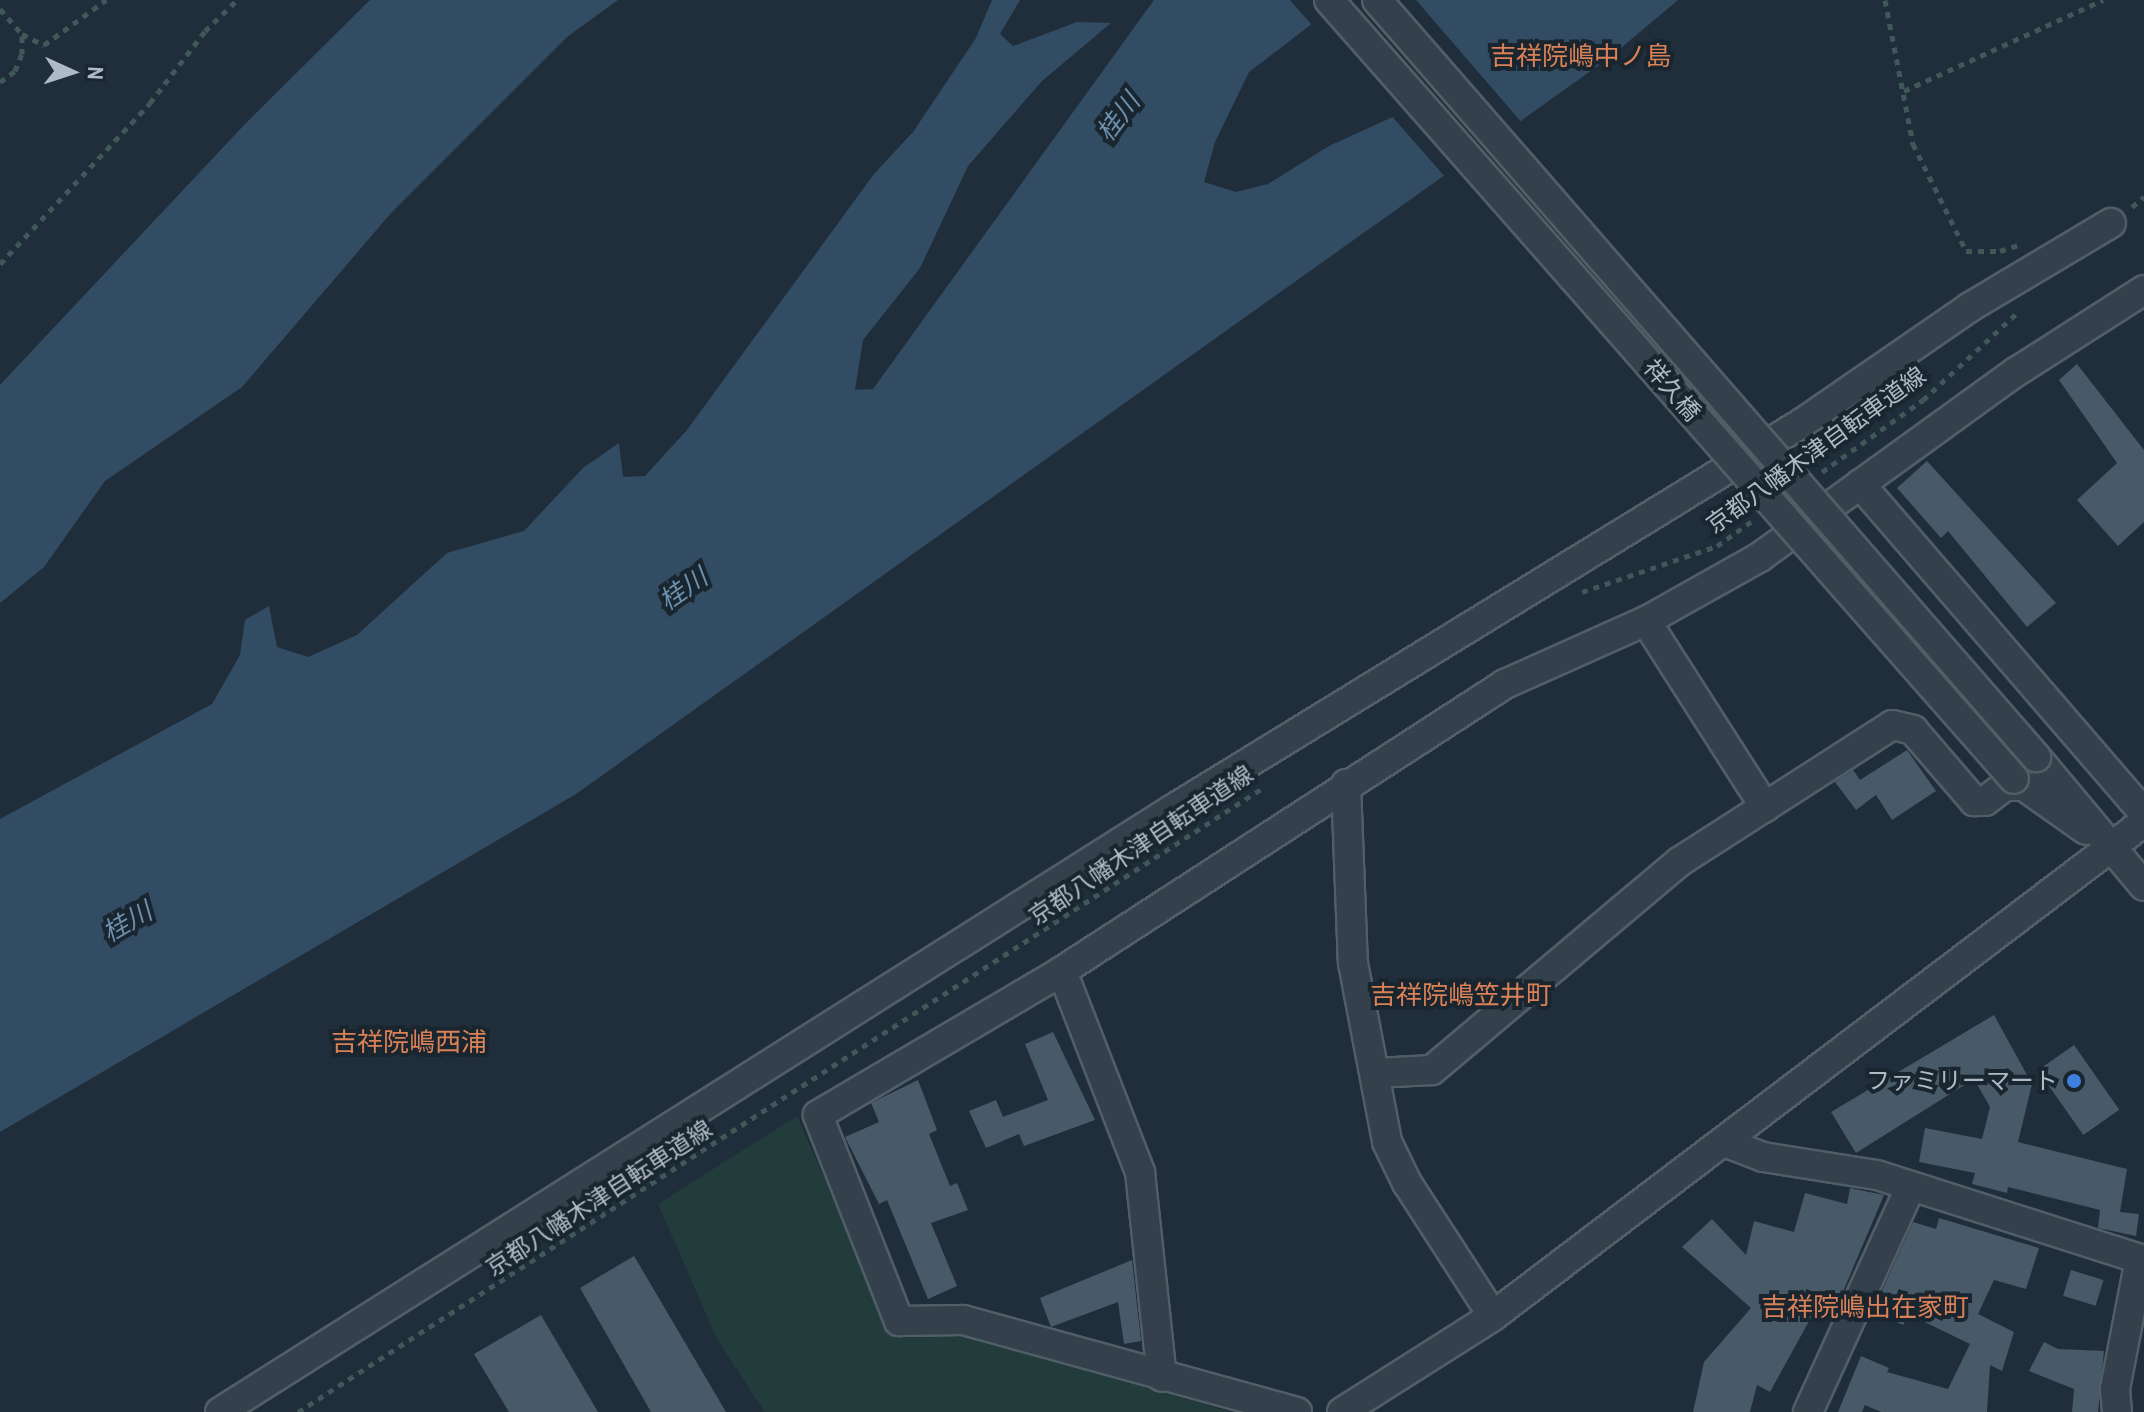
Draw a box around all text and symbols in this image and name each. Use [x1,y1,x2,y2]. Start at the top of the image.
north arrow [32,32,112,112]
district label: 吉祥院嶋中ノ島 [1490,40,1672,72]
text: N [81,66,111,81]
water label: 桂川 [1090,87,1146,147]
street label: 祥久橋 [1638,353,1706,427]
street label: 京都八幡木津自転車道線 [1701,361,1931,539]
water label: 桂川 [653,561,713,617]
street label: 京都八幡木津自転車道線 [1024,759,1258,931]
water label: 桂川 [97,895,157,949]
district label: 吉祥院嶋笠井町 [1370,979,1552,1011]
district label: 吉祥院嶋西浦 [331,1026,487,1058]
place label: ファミリーマート [1866,1067,2058,1095]
marker: ファミリーマート [2065,1072,2083,1090]
street label: 京都八幡木津自転車道線 [480,1114,718,1282]
district label: 吉祥院嶋出在家町 [1761,1291,1969,1323]

